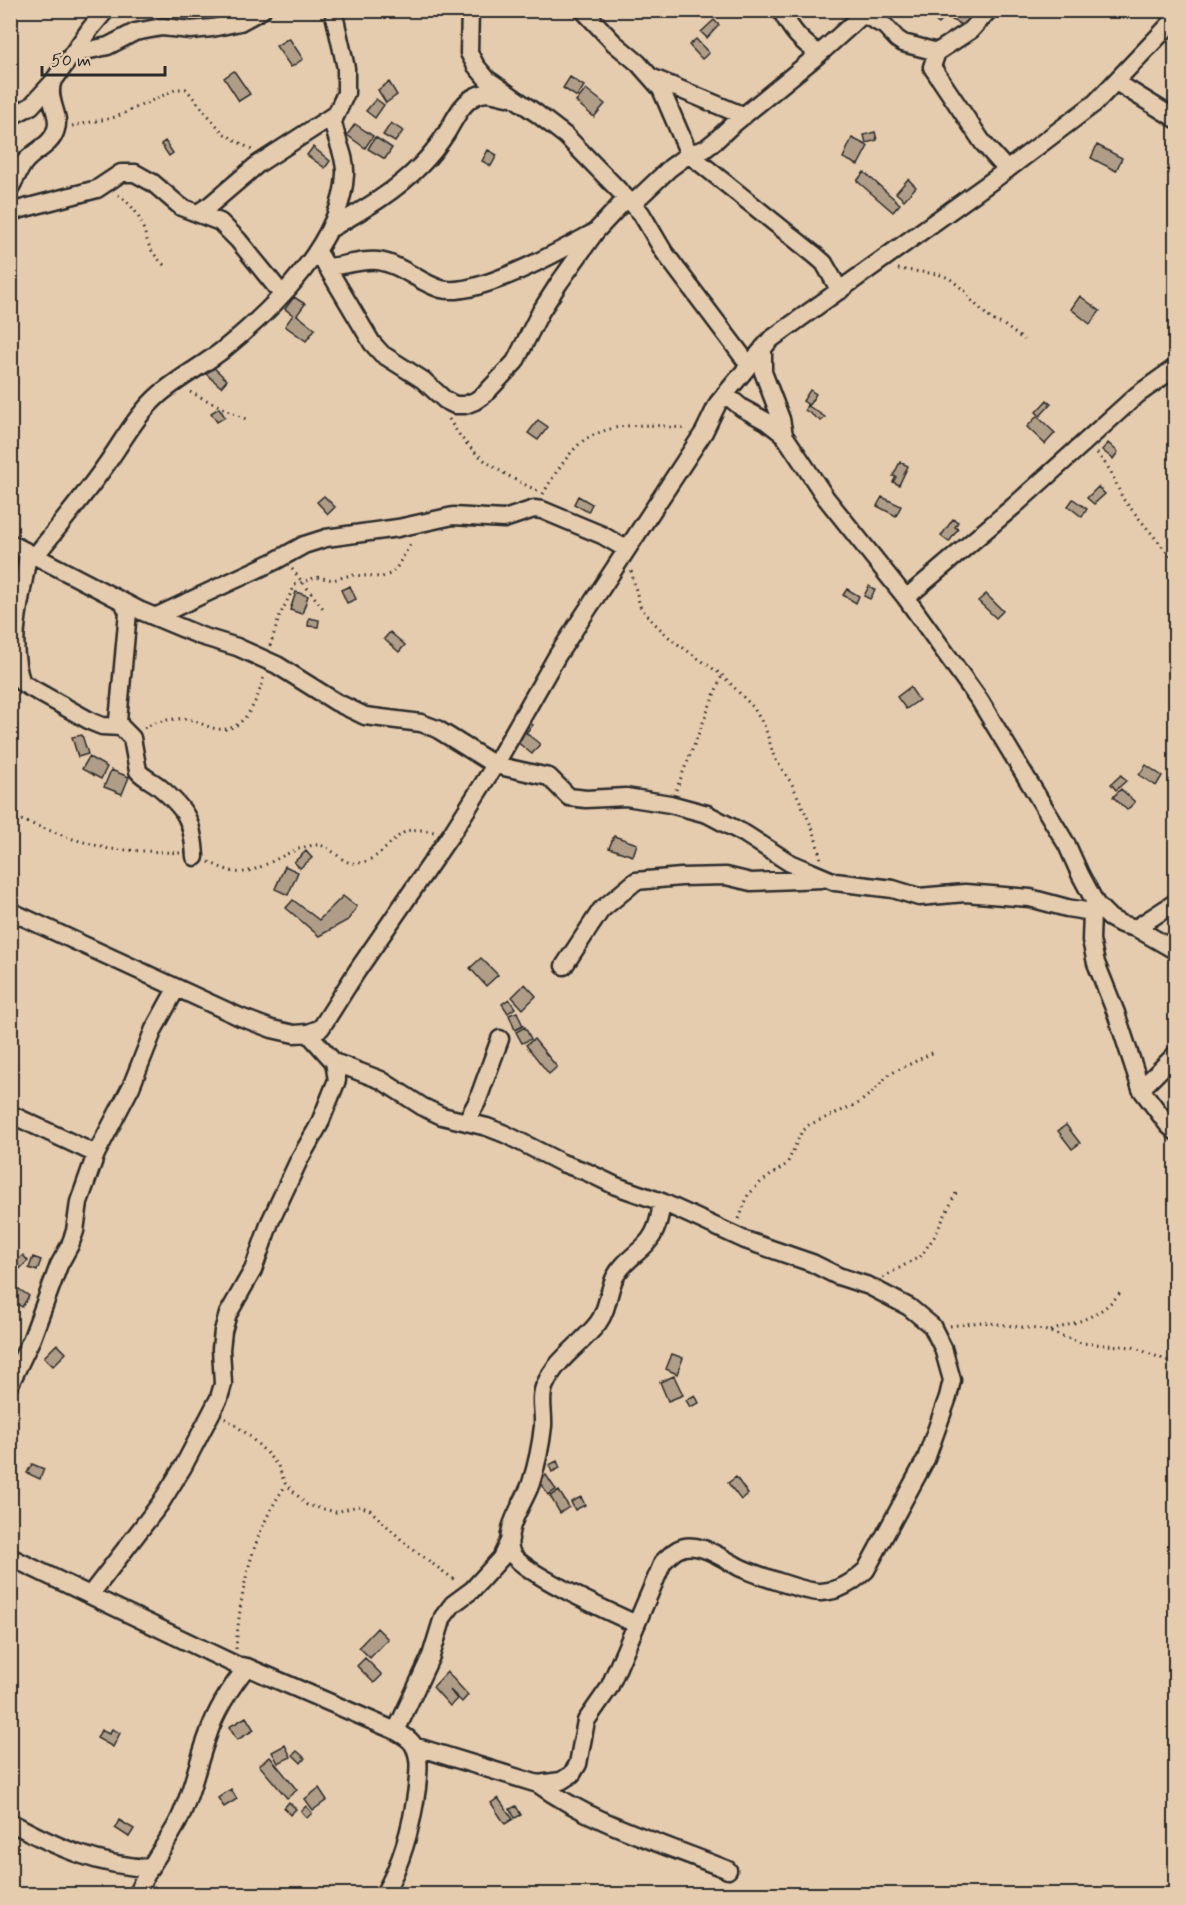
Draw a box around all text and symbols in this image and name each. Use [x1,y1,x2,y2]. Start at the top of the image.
scale bar [42,39,165,77]
text: 50 m [51,49,91,73]

